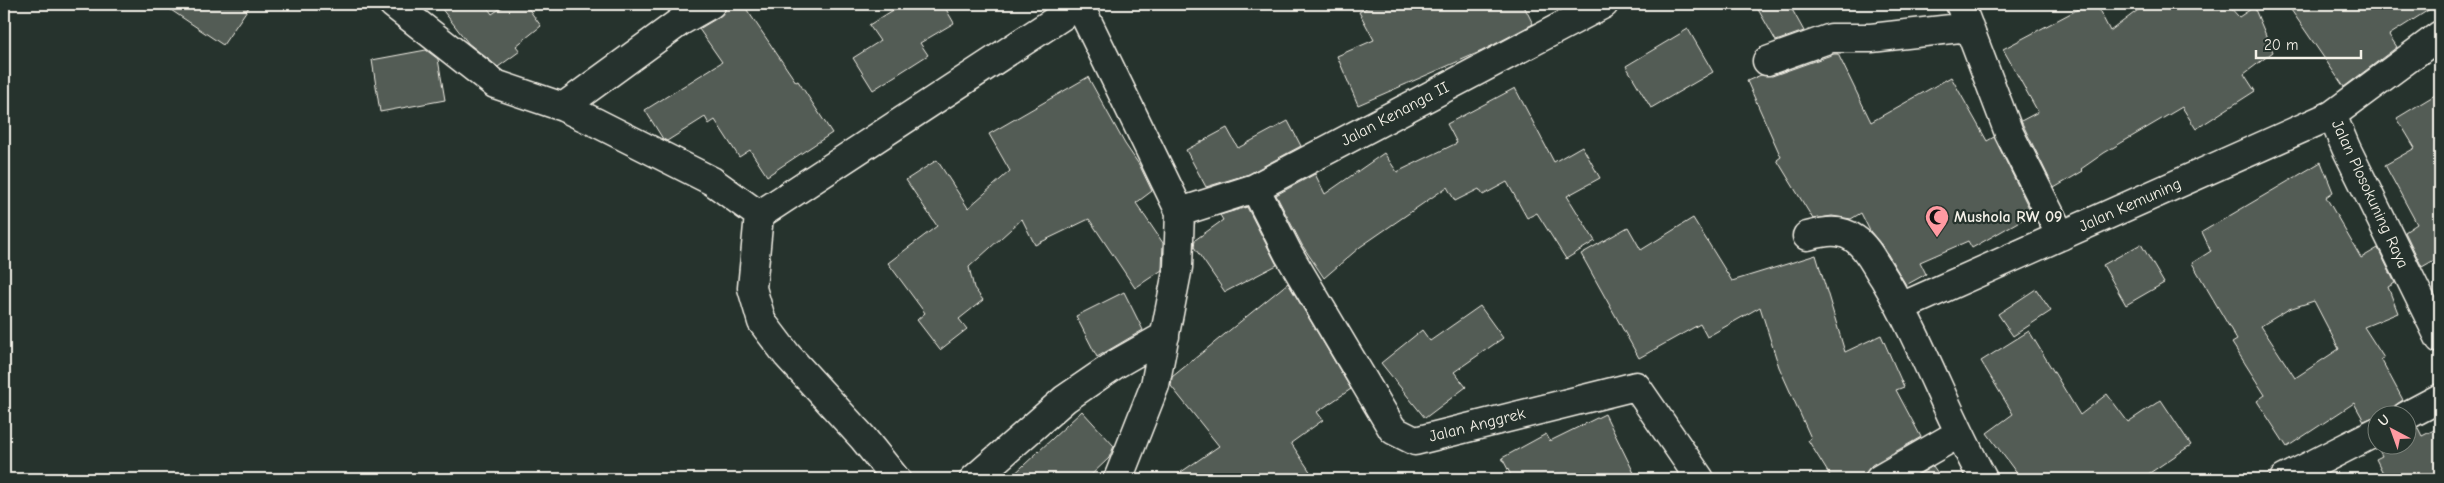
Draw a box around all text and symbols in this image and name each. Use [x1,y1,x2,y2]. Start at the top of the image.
scale bar [2256,28,2362,60]
text: 20 m [2264,36,2298,54]
street label: Jalan Kenanga II [1338,78,1452,150]
street label: Jalan Plosokuning Raya [2328,117,2412,271]
street label: Jalan Kemuning [2076,174,2184,236]
mosque icon: Mushola RW 09 [1924,204,1950,238]
place label: Mushola RW 09 [1954,208,2062,226]
street label: Jalan Anggrek [1427,404,1527,446]
north arrow [2366,406,2416,456]
text: U [2375,411,2393,430]

